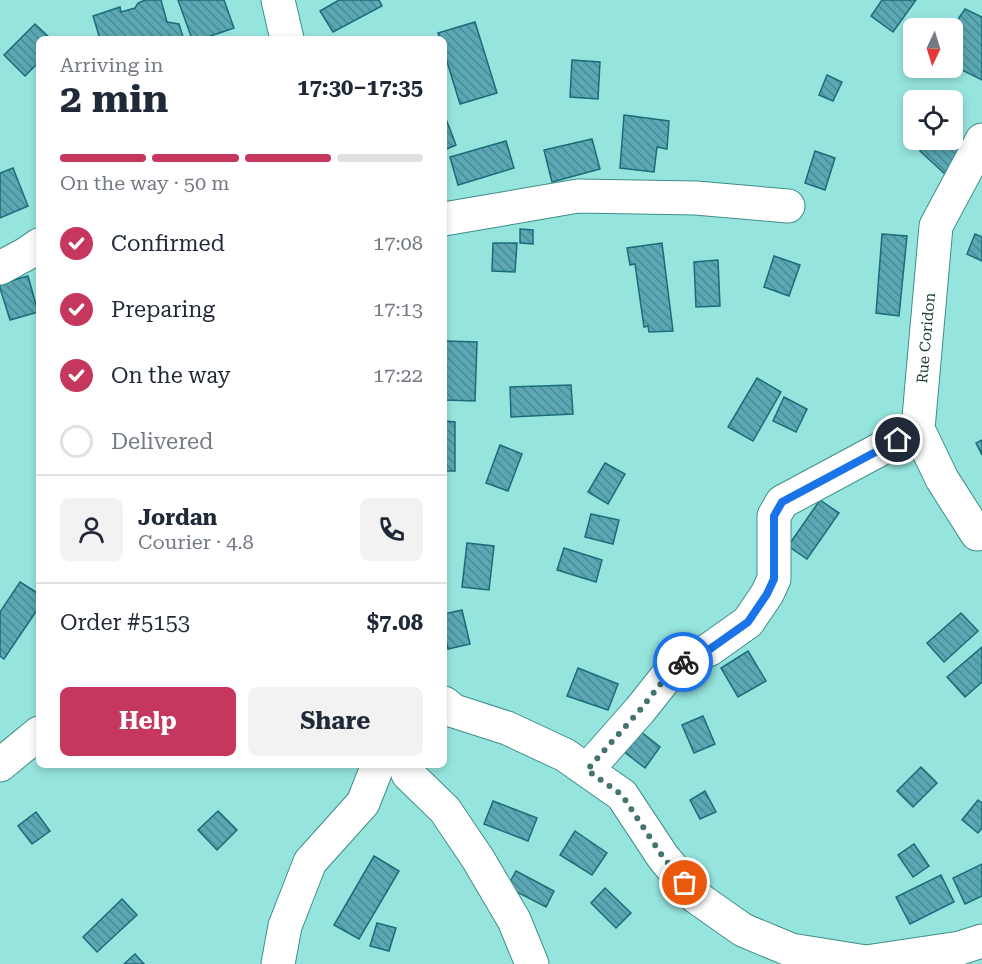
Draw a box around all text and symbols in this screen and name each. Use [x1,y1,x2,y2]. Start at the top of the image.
north arrow [903,18,963,78]
map controls [903,18,963,150]
text: Arriving in [60,53,163,77]
text: 17:30–17:35 [297,75,423,100]
text: 2 min [60,76,168,122]
button: locate [903,90,963,150]
text: On the way · 50 m [60,171,230,195]
icon: check [60,227,93,260]
text: Confirmed [111,231,225,256]
text: 17:08 [373,231,423,255]
street label: Rue Coridon [913,292,939,384]
icon: check [60,293,93,326]
text: Preparing [111,297,215,322]
text: 17:13 [373,297,423,321]
icon: check [60,359,93,392]
text: On the way [111,363,231,388]
text: 17:22 [373,363,423,387]
pin [872,414,923,465]
icon: home [881,423,914,456]
text: Delivered [111,429,213,454]
button: person [60,498,123,561]
button: phone [360,498,423,561]
text: Jordan [138,505,217,530]
text: Courier · 4.8 [138,530,254,554]
text: Order #5153 [60,610,190,635]
text: $7.08 [367,610,423,635]
courier [653,632,713,692]
icon: bike [667,646,700,679]
button: Help [60,687,236,756]
button: Share [248,687,423,756]
pin [659,857,710,908]
icon: bag [668,866,701,899]

